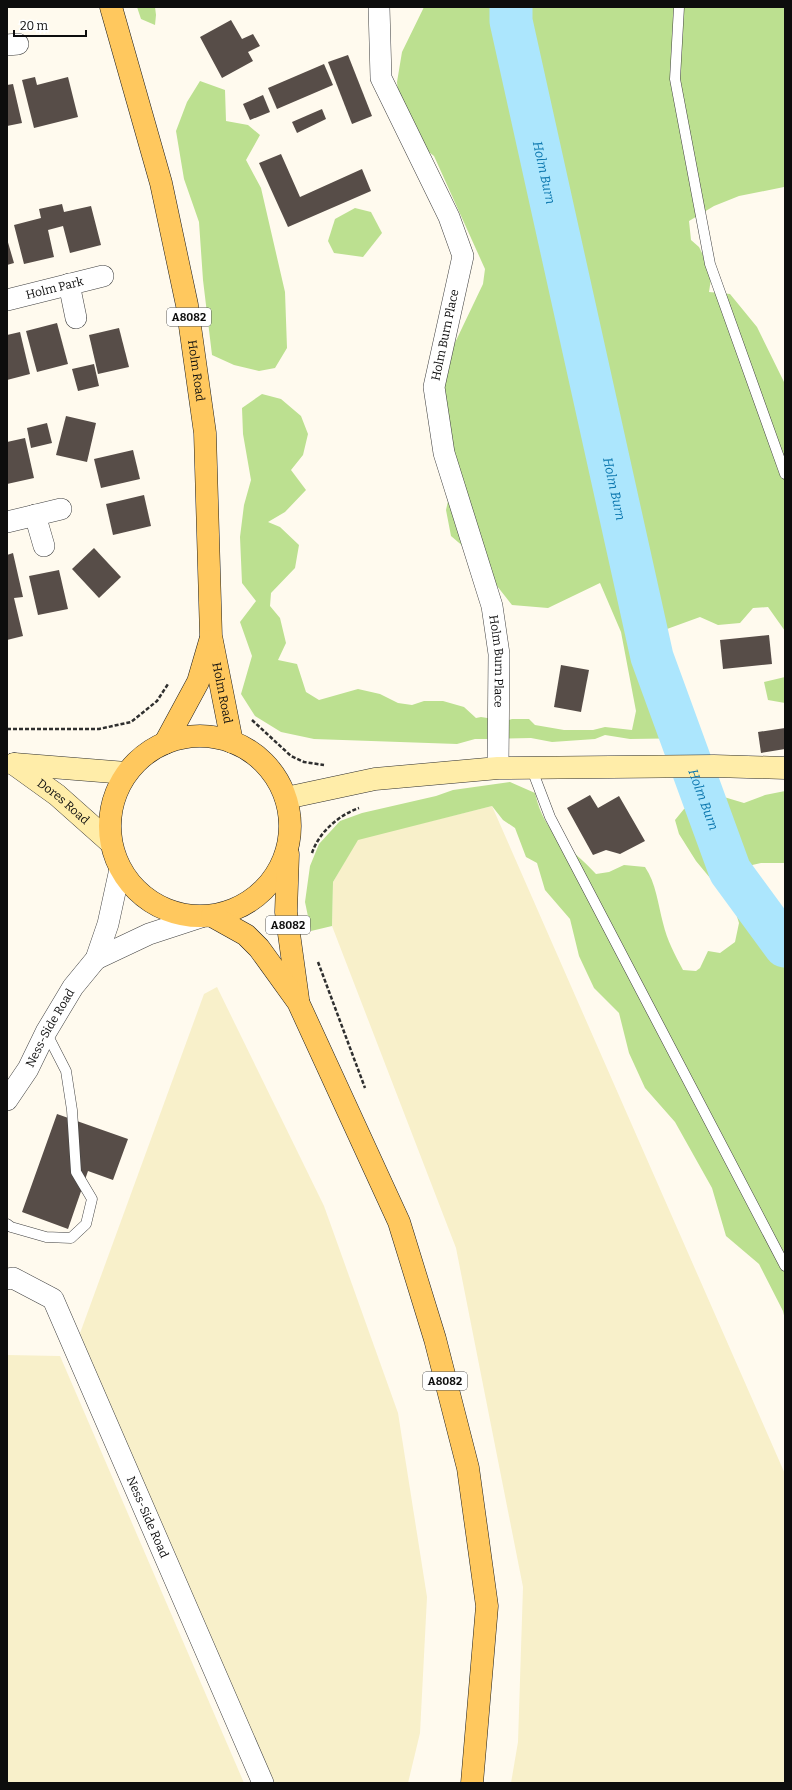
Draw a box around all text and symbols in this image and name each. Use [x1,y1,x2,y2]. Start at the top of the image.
scale bar [14,12,86,38]
text: 20 m [20,19,49,33]
water label: Holm Burn [530,139,559,205]
street label: Holm Park [24,274,85,302]
street label: Holm Burn Place [428,288,462,382]
road number: A8082 [167,308,211,326]
street label: Holm Road [185,339,207,402]
water label: Holm Burn [600,456,629,522]
street label: Holm Burn Place [486,614,506,708]
street label: Holm Road [209,661,235,725]
water label: Holm Burn [686,767,722,832]
street label: Dores Road [34,776,92,827]
road number: A8082 [266,916,310,934]
street label: Ness-Side Road [23,986,77,1070]
road number: A8082 [423,1372,467,1390]
street label: Ness-Side Road [124,1474,171,1560]

